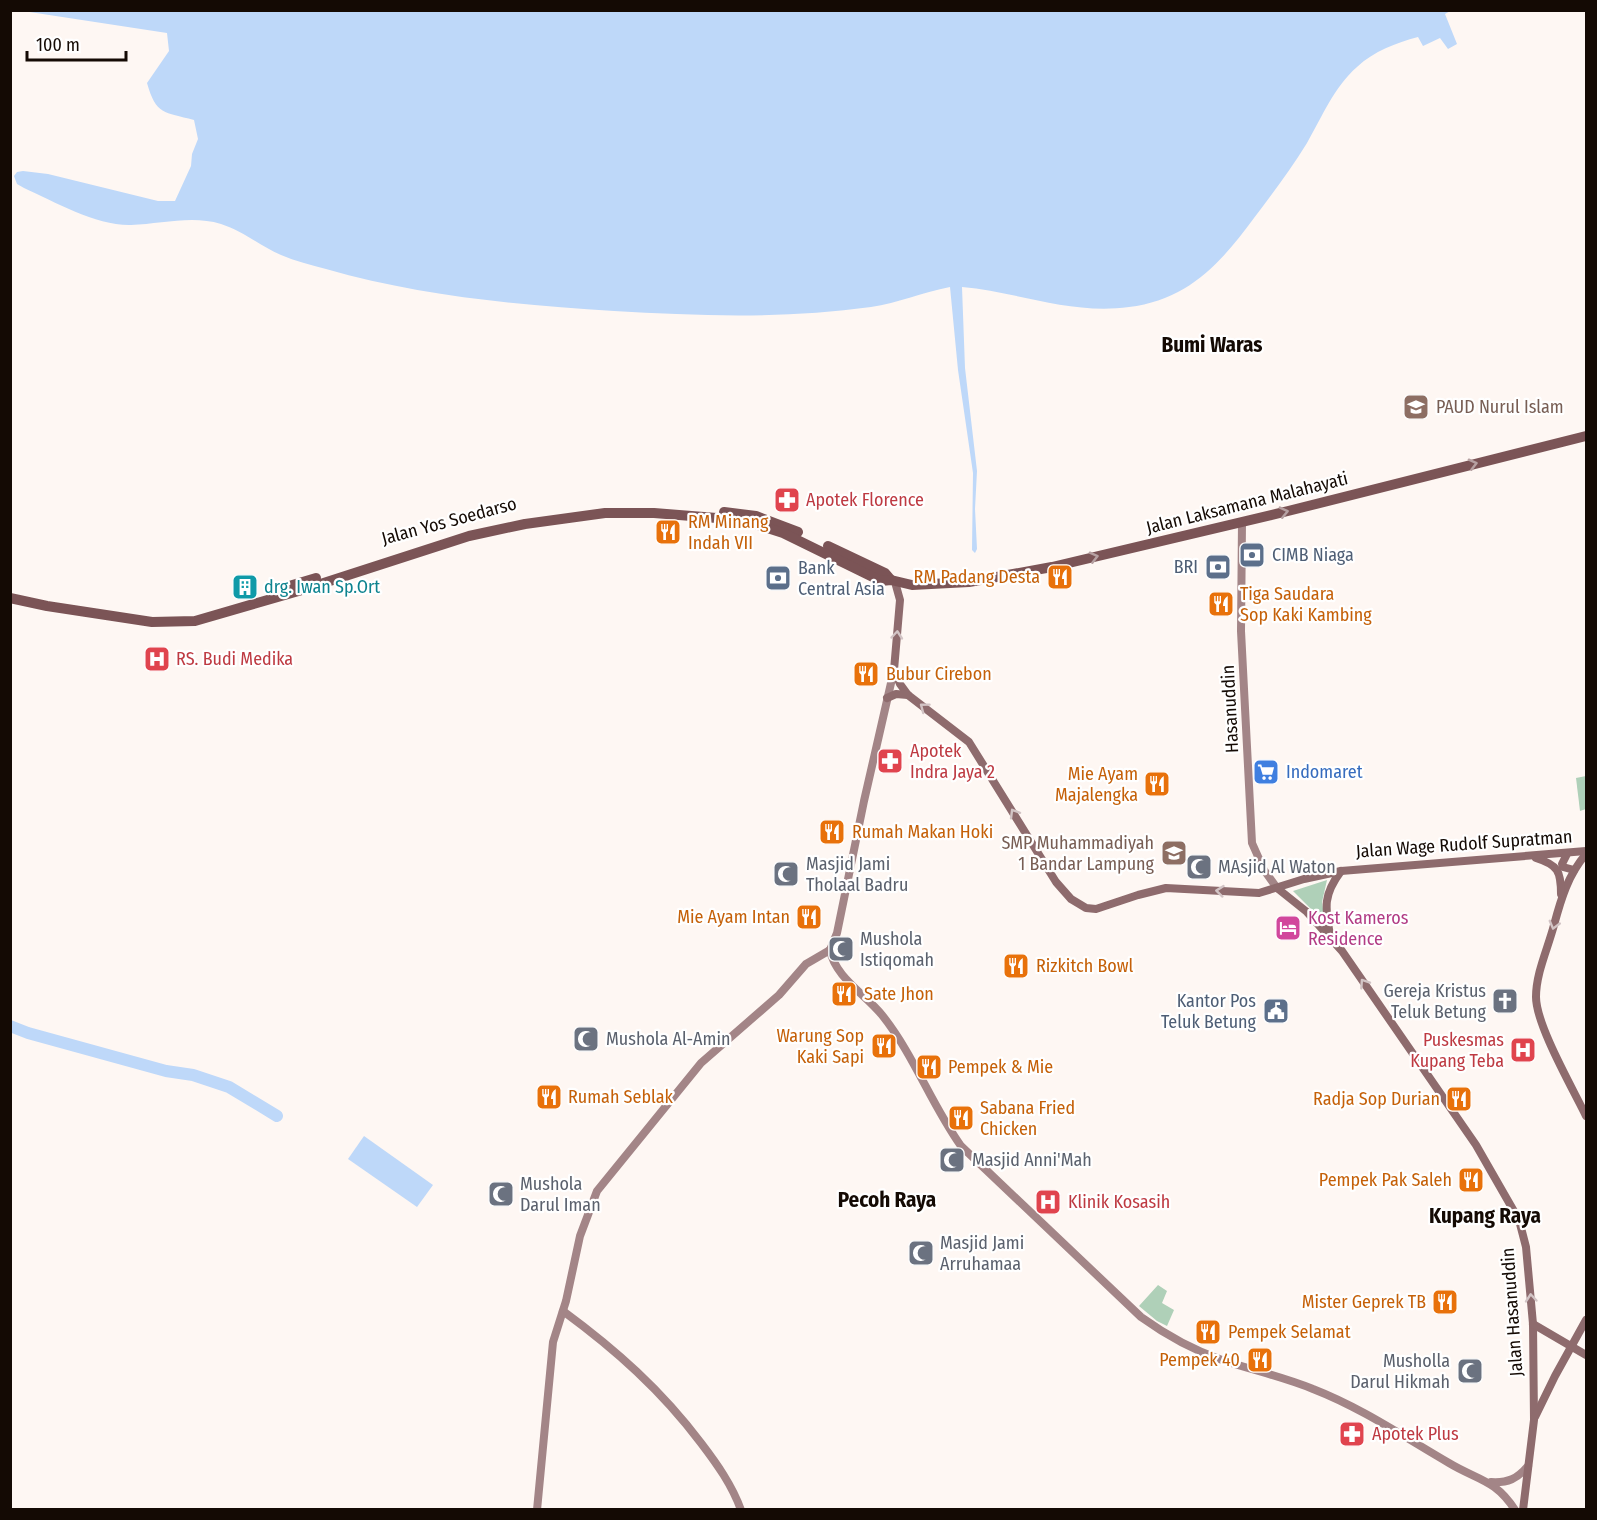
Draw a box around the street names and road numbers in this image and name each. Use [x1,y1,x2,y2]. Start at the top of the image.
street label: Jalan Laksamana Malahayati [1144,467,1350,539]
street label: Jalan Yos Soedarso [379,492,519,550]
street label: Hasanuddin [1217,664,1243,754]
street label: Jalan Wage Rudolf Supratman [1355,825,1573,863]
street label: Jalan Hasanuddin [1497,1247,1527,1377]

